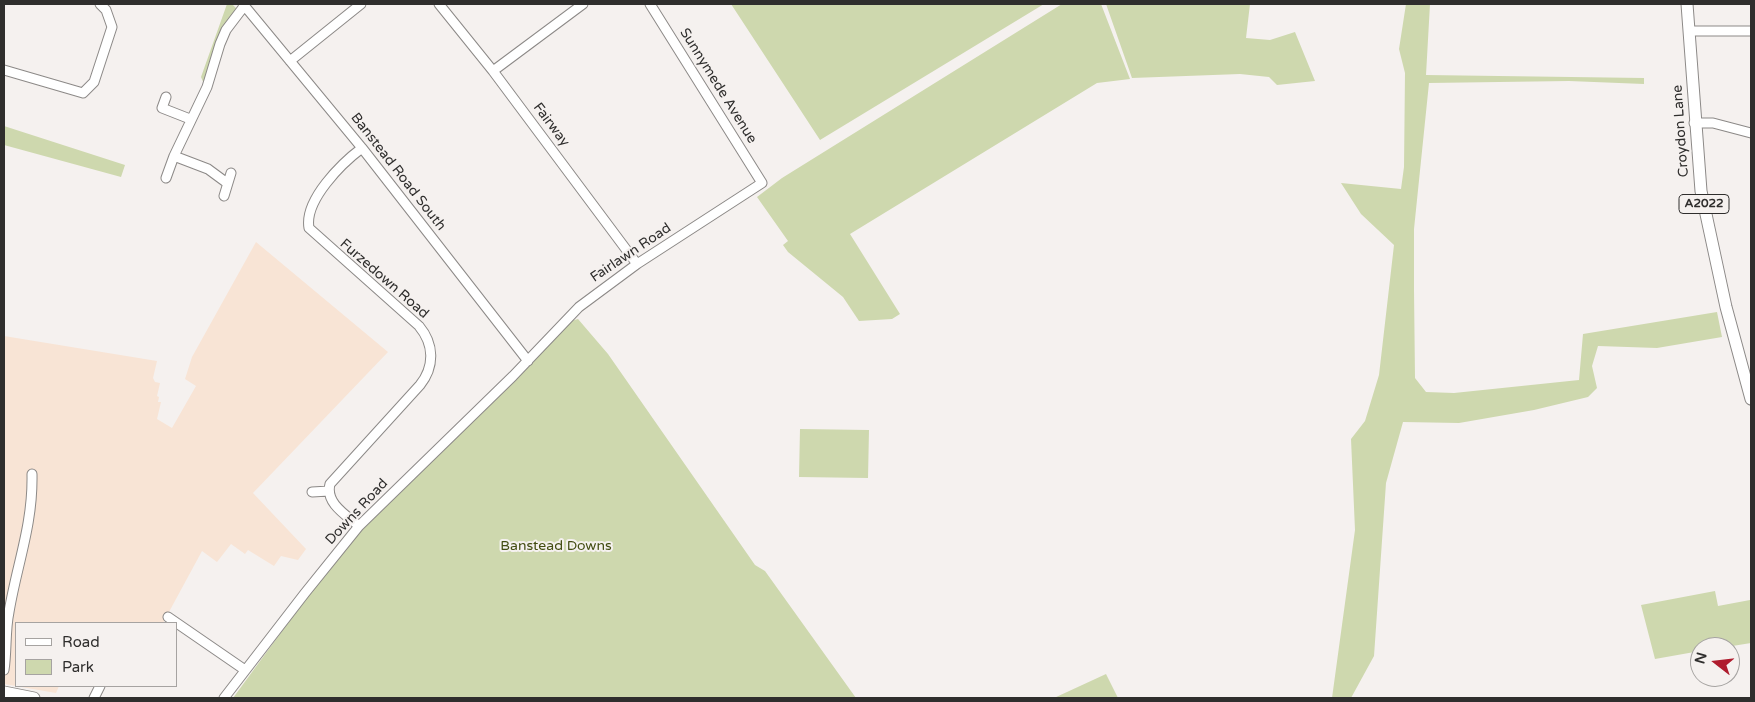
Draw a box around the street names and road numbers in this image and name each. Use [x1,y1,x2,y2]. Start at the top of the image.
street label: Sunnymede Avenue [676,25,760,147]
street label: Croydon Lane [1669,84,1693,178]
street label: Fairway [529,100,573,150]
street label: Banstead Road South [347,110,449,234]
road number: A2022 [1679,194,1729,213]
street label: Fairlawn Road [587,220,675,286]
street label: Furzedown Road [336,236,432,322]
street label: Downs Road [322,476,392,548]

